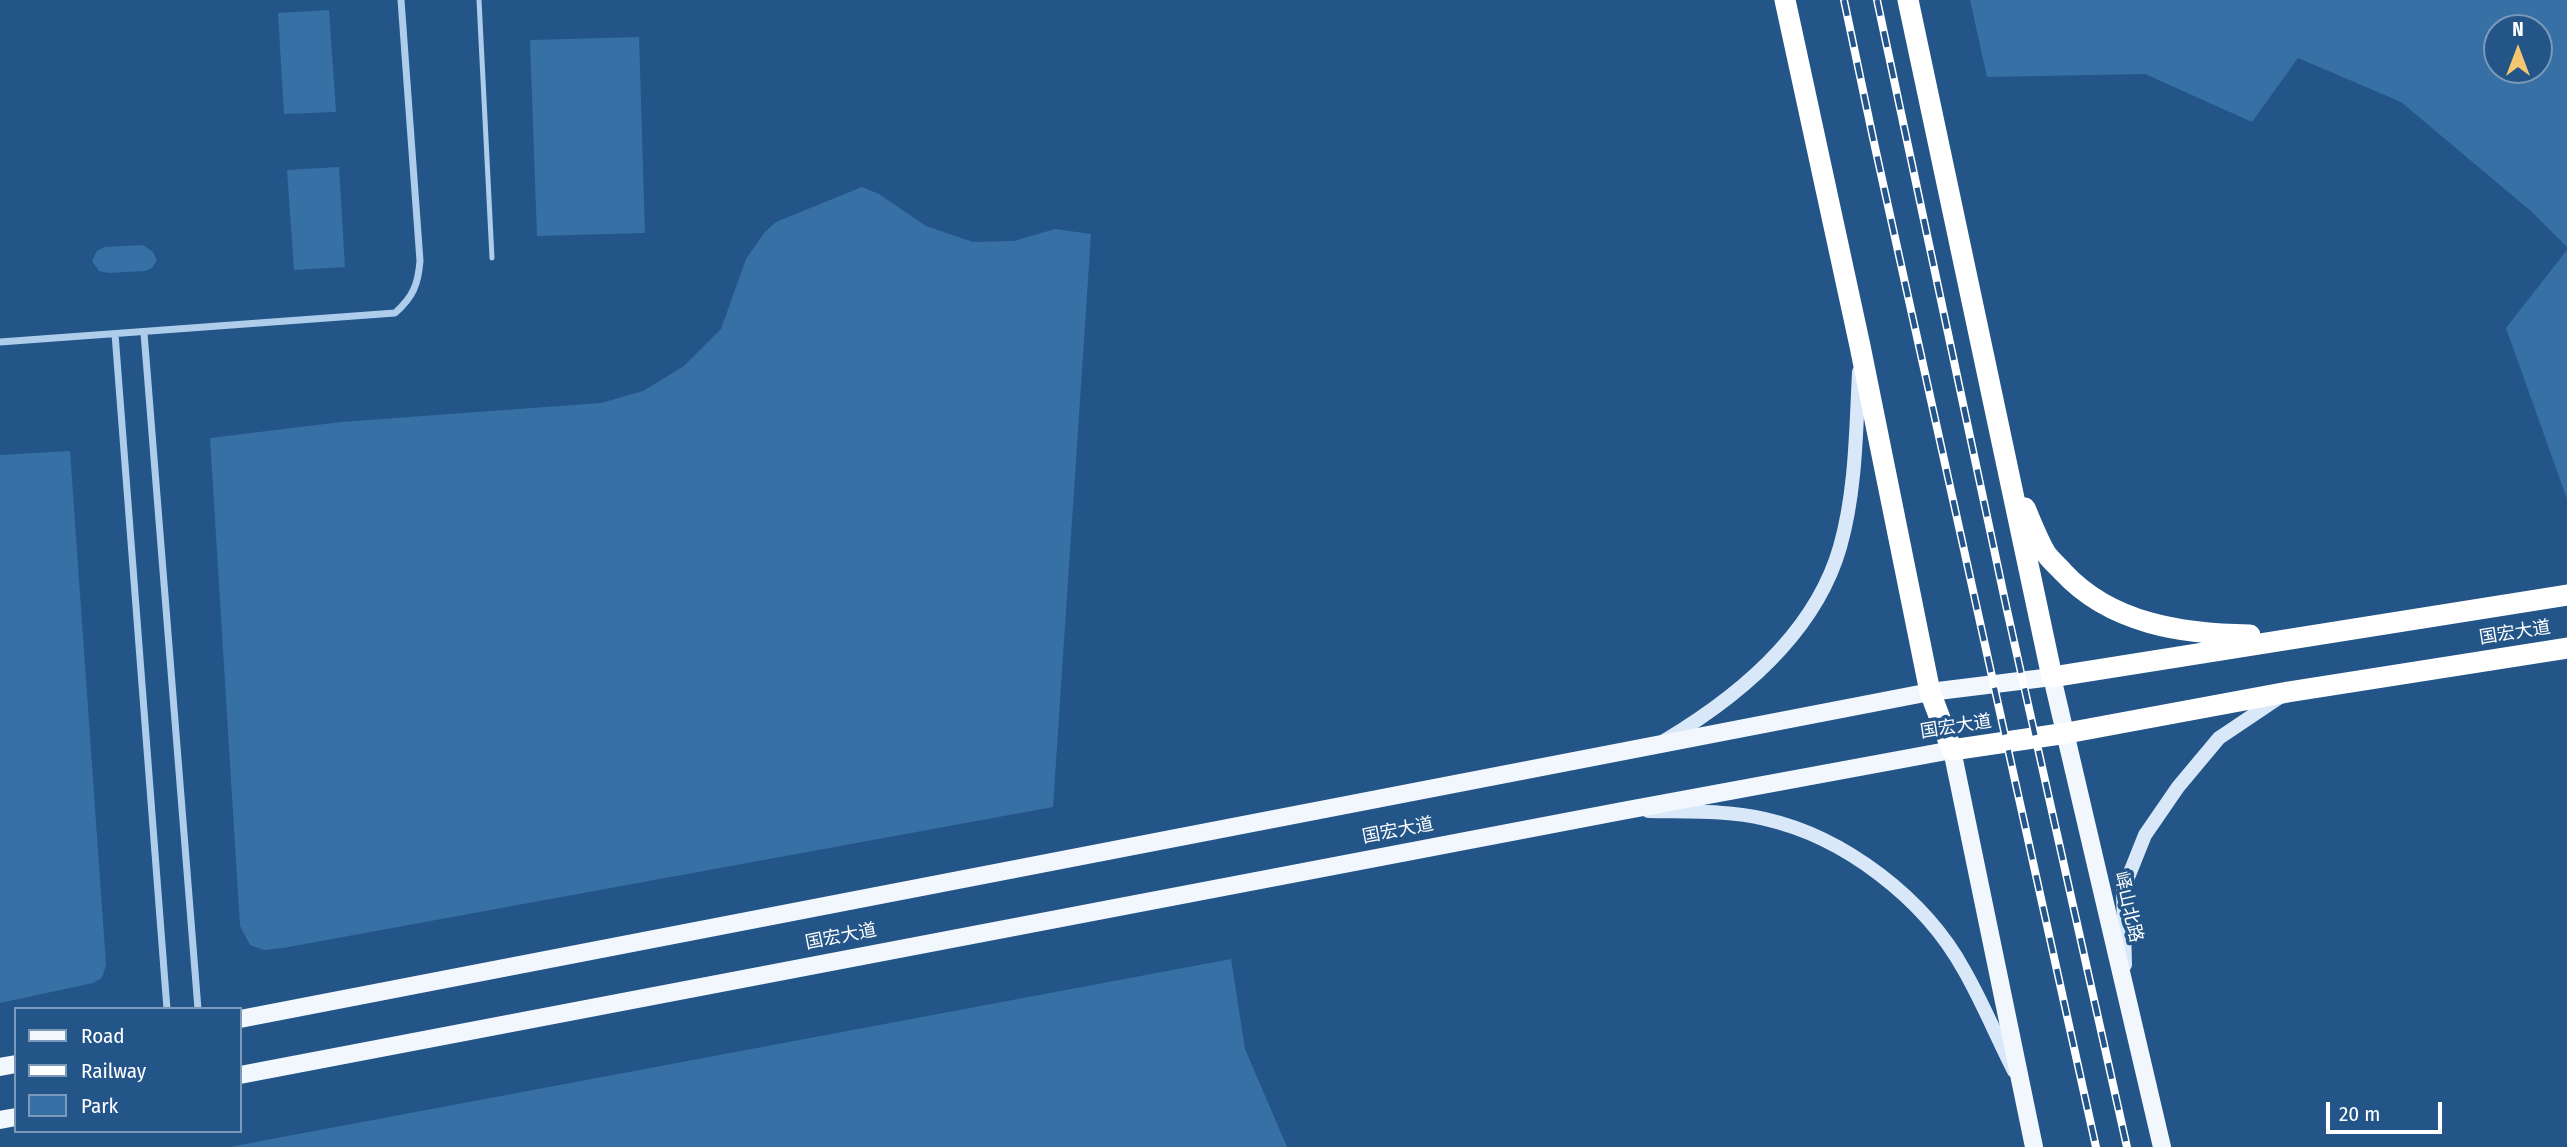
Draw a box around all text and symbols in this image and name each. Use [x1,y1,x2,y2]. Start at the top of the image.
north arrow [2483,14,2553,84]
text: N [2512,18,2524,41]
street label: 国宏大道 [2478,617,2552,649]
street label: 国宏大道 [1919,711,1993,743]
street label: 国宏大道 [1361,814,1435,848]
street label: 峄山北路 [2109,869,2147,945]
street label: 国宏大道 [804,920,878,954]
legend [14,1007,242,1133]
text: Road [81,1023,125,1049]
text: Railway [81,1058,146,1084]
scale bar [2329,1088,2444,1132]
text: Park [81,1093,118,1119]
text: 20 m [2339,1101,2380,1127]

